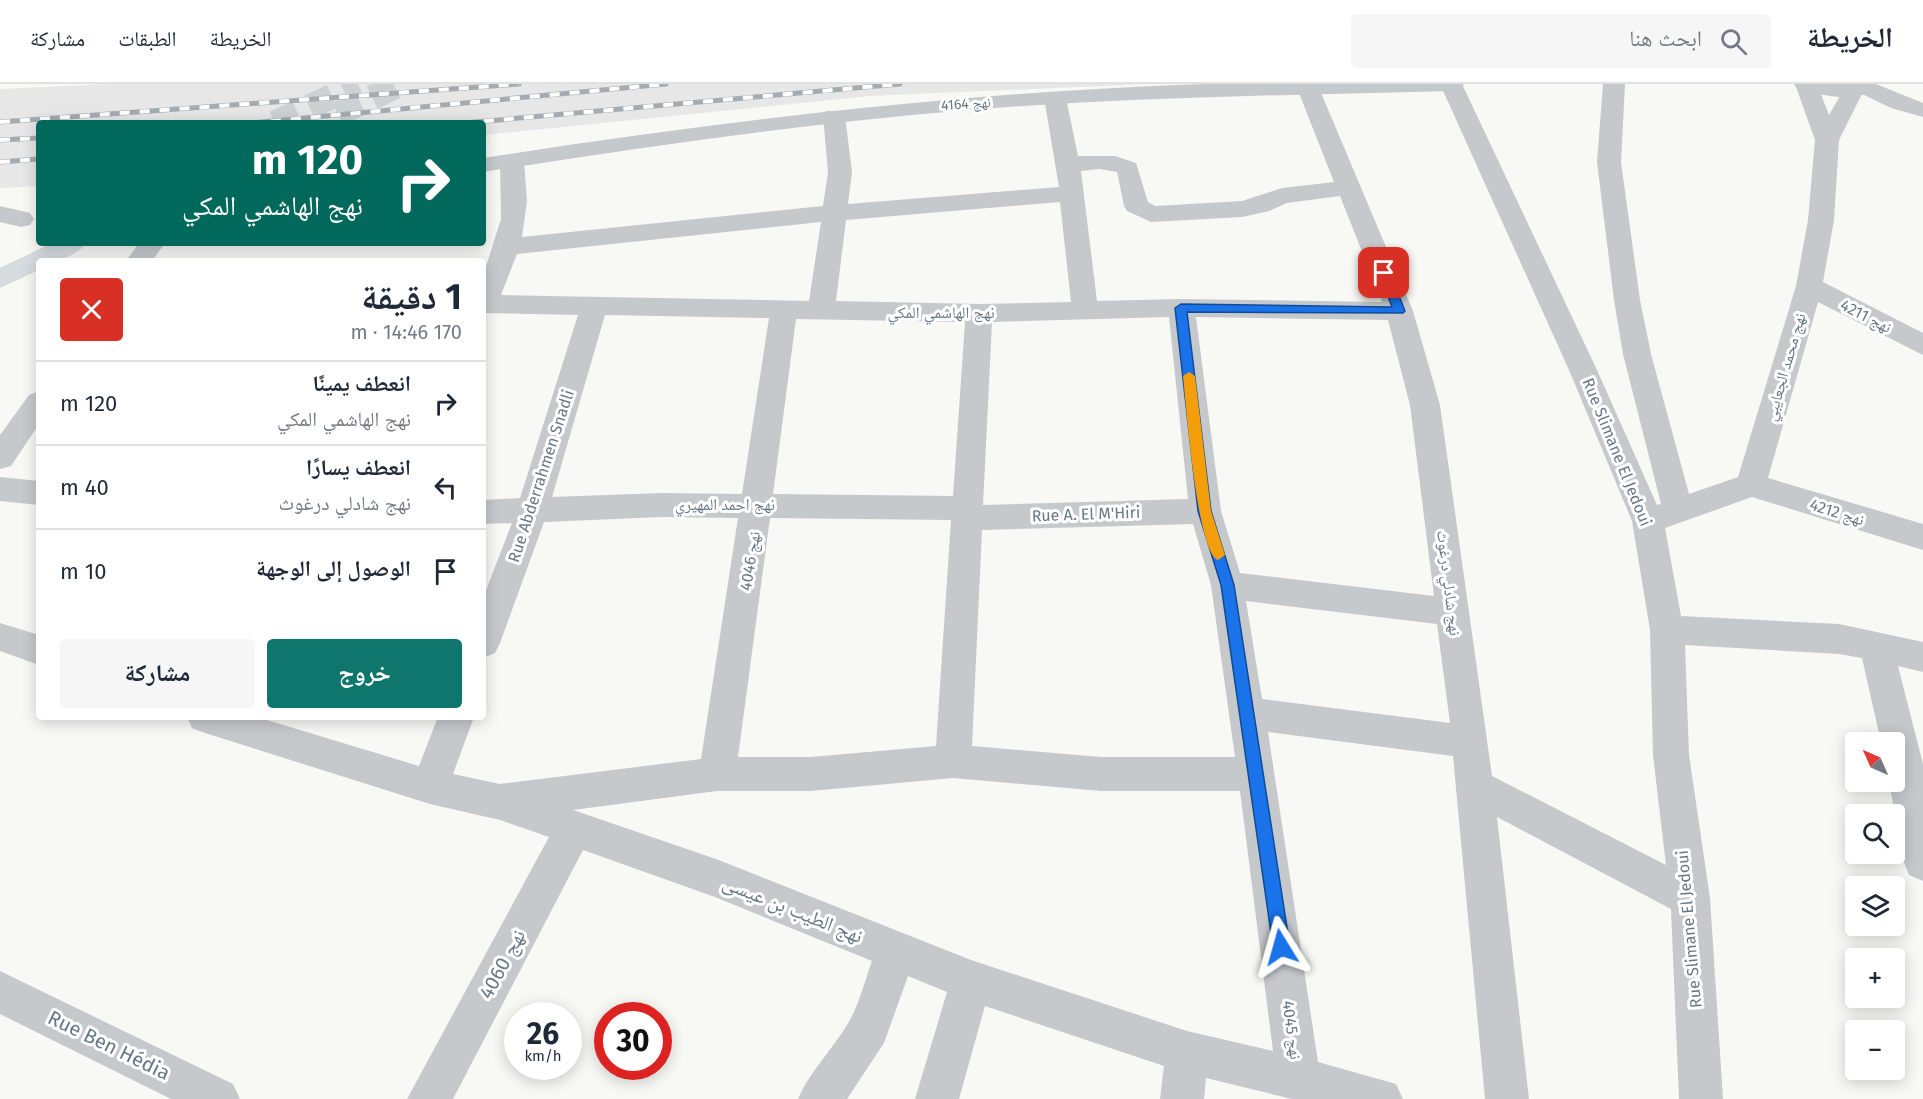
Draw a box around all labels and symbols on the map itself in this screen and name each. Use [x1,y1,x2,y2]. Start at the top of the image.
street label: نهج 4164 [941,94,992,115]
pin [1358,247,1409,298]
street label: نهج 4211 [1837,295,1895,338]
street label: نهج الهاشمي المكي [887,303,995,325]
street label: نهج محمد الجعايبي [1761,311,1812,424]
street label: Rue Slimane El Jedoui [1579,375,1655,529]
street label: Rue Abderrahmen Snadli [504,387,578,565]
street label: نهج احمد المهيري [675,495,775,517]
street label: نهج 4212 [1807,495,1867,530]
street label: Rue A. El M'Hiri [1031,503,1141,525]
street label: نهج شادلي درغوث [1430,529,1465,637]
street label: نهج 4046 [736,530,765,592]
north arrow [1845,732,1905,792]
street label: Rue Slimane El Jedoui [1673,849,1705,1009]
street label: نهج الطيب بن عيسى [719,870,867,949]
position arrow [1249,915,1313,979]
street label: نهج 4060 [474,925,531,1003]
street label: نهج 4045 [1277,999,1306,1061]
speed limit sign: 30 [594,1002,672,1080]
street label: Rue Ben Hédia [44,1005,174,1085]

